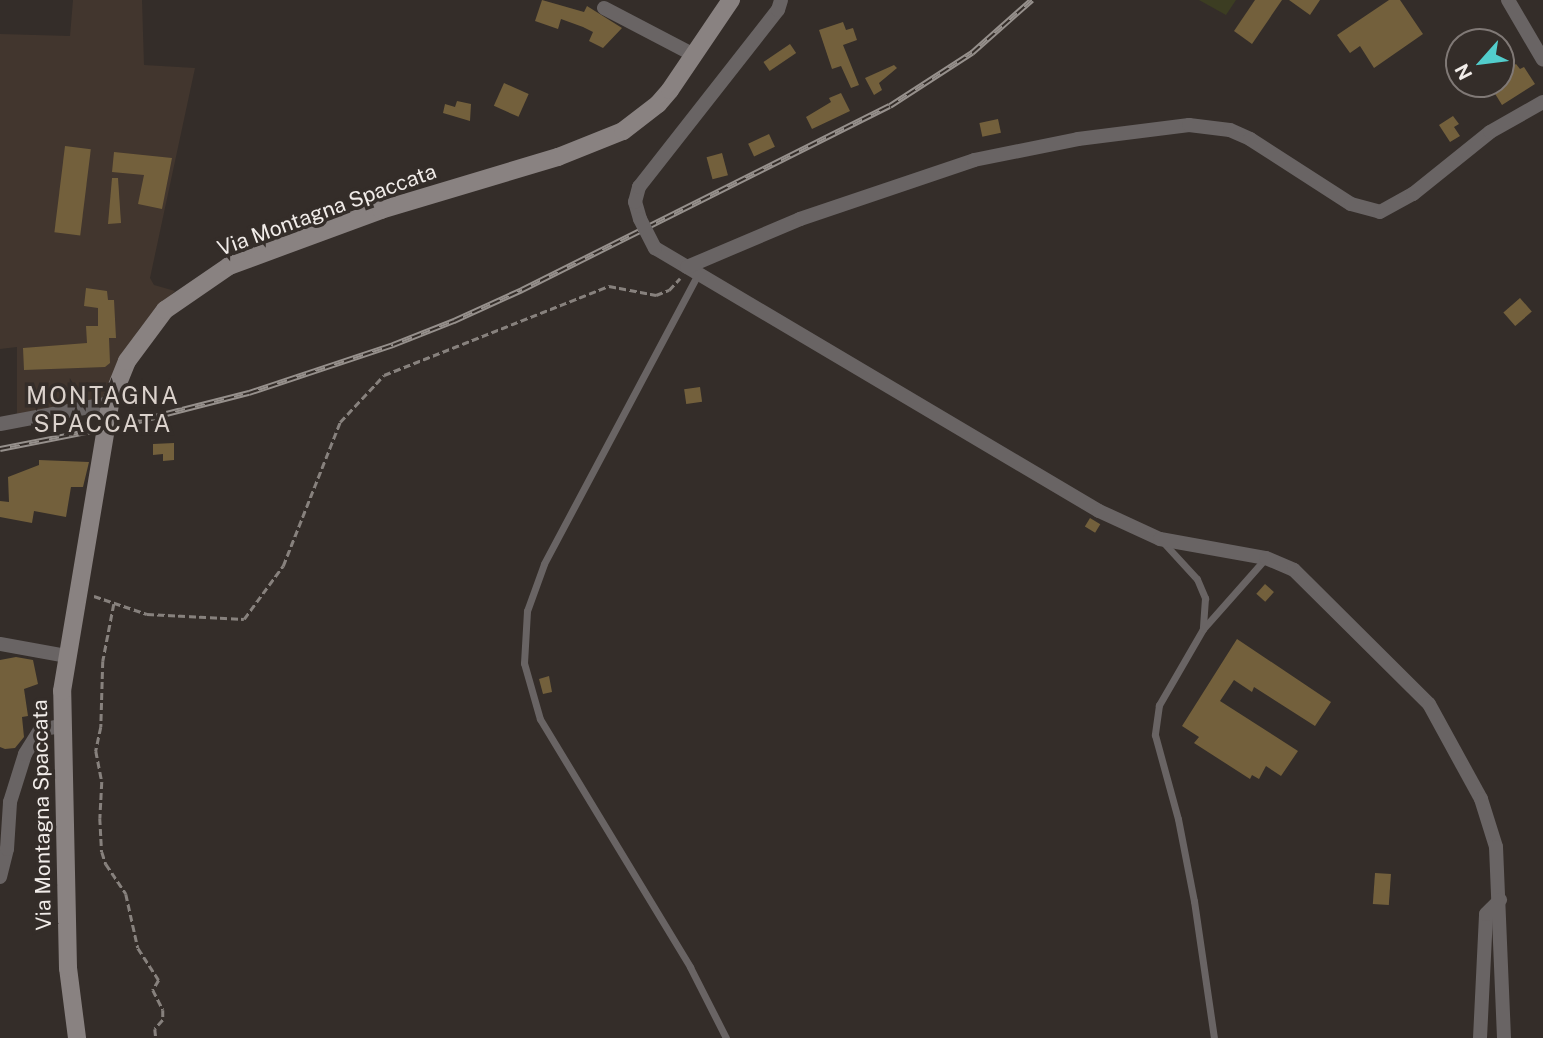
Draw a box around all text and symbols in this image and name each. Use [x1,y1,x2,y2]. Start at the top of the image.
north arrow [1445,28,1515,98]
text: N [1450,60,1476,84]
street label: Via Montagna Spaccata [214,159,440,261]
district label: MONTAGNA SPACCATA [27,382,179,438]
street label: Via Montagna Spaccata [27,699,57,931]

